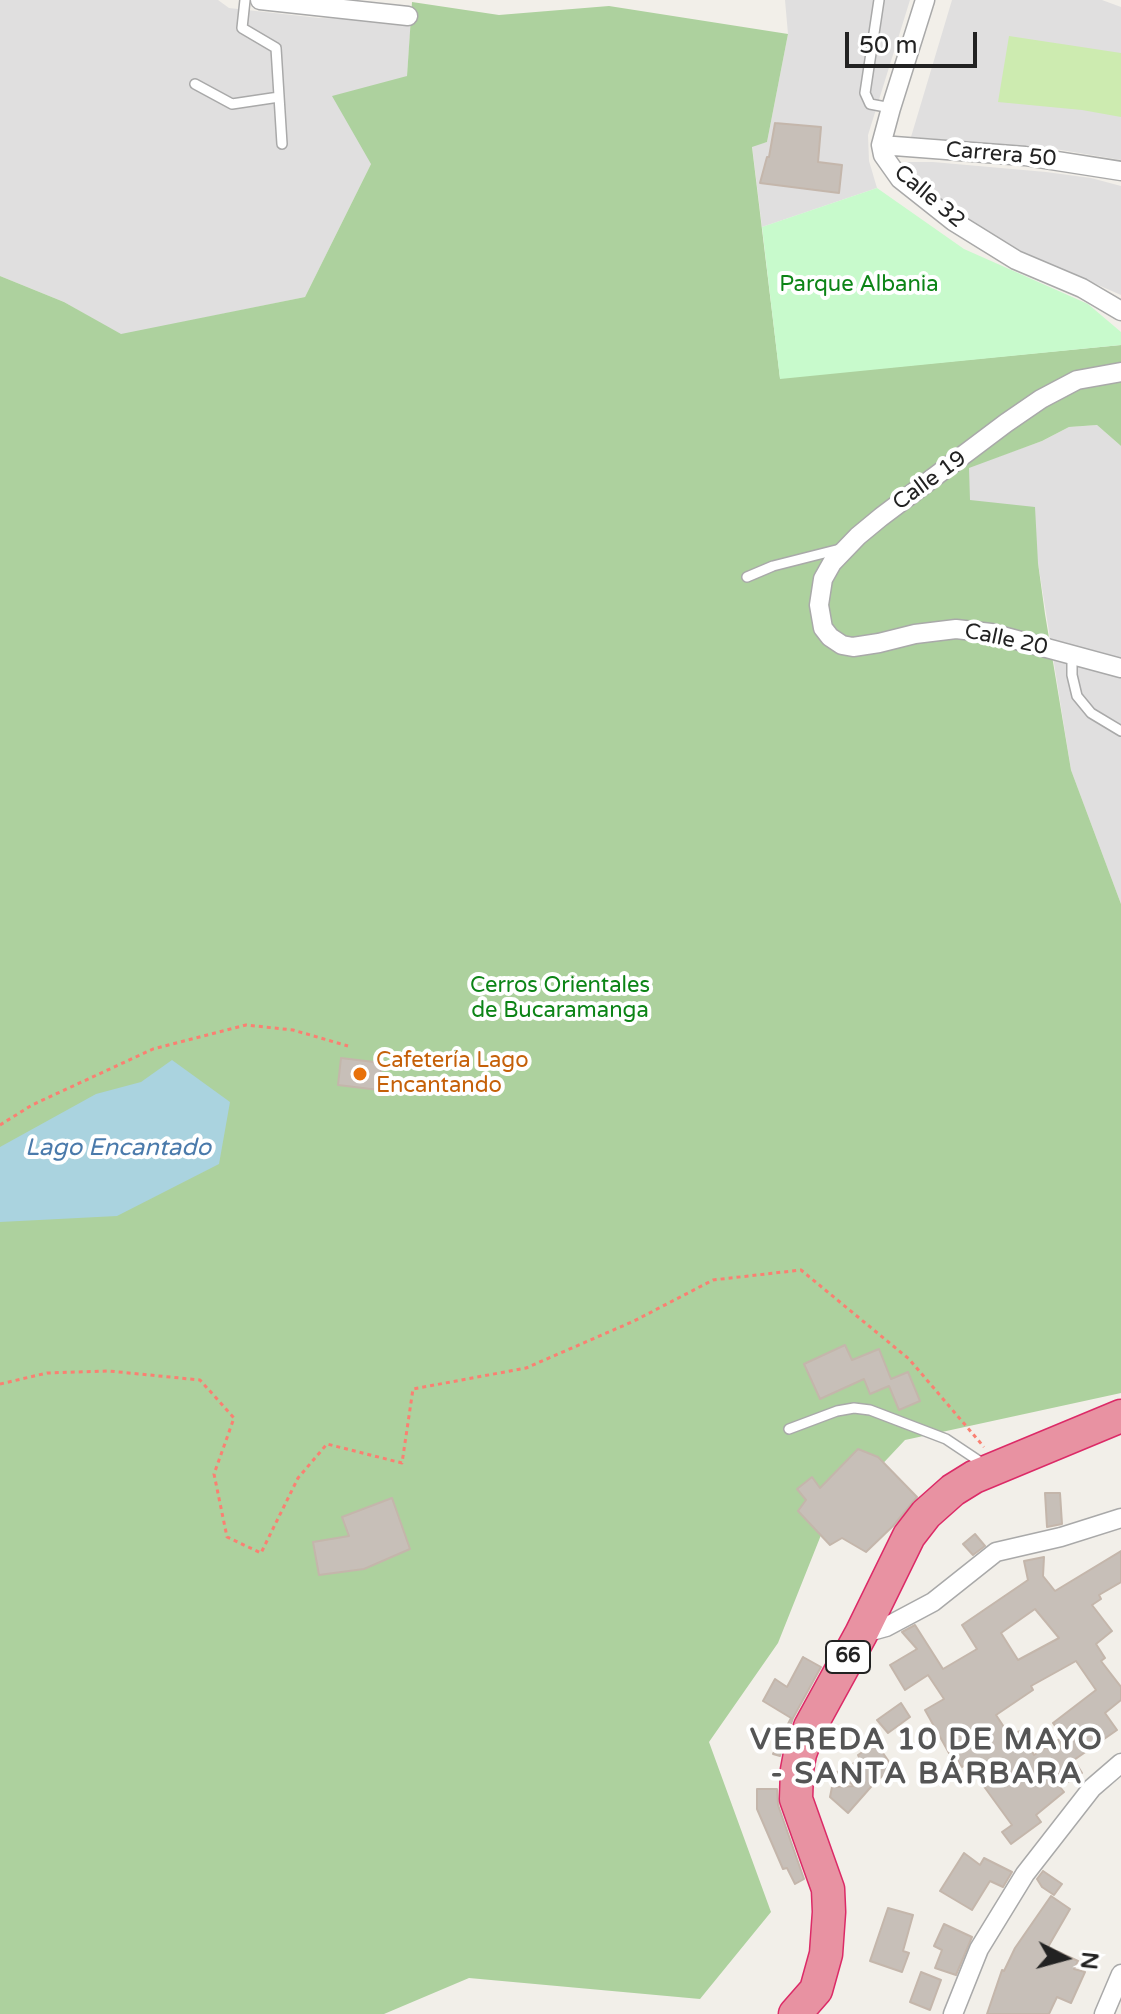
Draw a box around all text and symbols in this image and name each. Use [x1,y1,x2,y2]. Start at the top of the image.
scale bar [849,16,981,66]
text: 50 m [859,31,917,60]
street label: Carrera 50 [945,137,1057,173]
street label: Calle 32 [888,160,970,234]
park label: Parque Albania [779,272,939,298]
street label: Calle 19 [888,446,972,516]
street label: Calle 20 [962,618,1050,662]
park label: Cerros Orientales de Bucaramanga [470,973,650,1024]
place label: Cafetería Lago Encantando [376,1048,529,1100]
marker: Cafetería Lago Encantando [351,1065,369,1083]
water label: Lago Encantado [25,1135,211,1163]
road number: 66 [826,1641,870,1673]
district label: VEREDA 10 DE MAYO - SANTA BÁRBARA [750,1723,1104,1794]
north arrow [1025,1918,1105,1998]
text: N [1075,1950,1103,1971]

